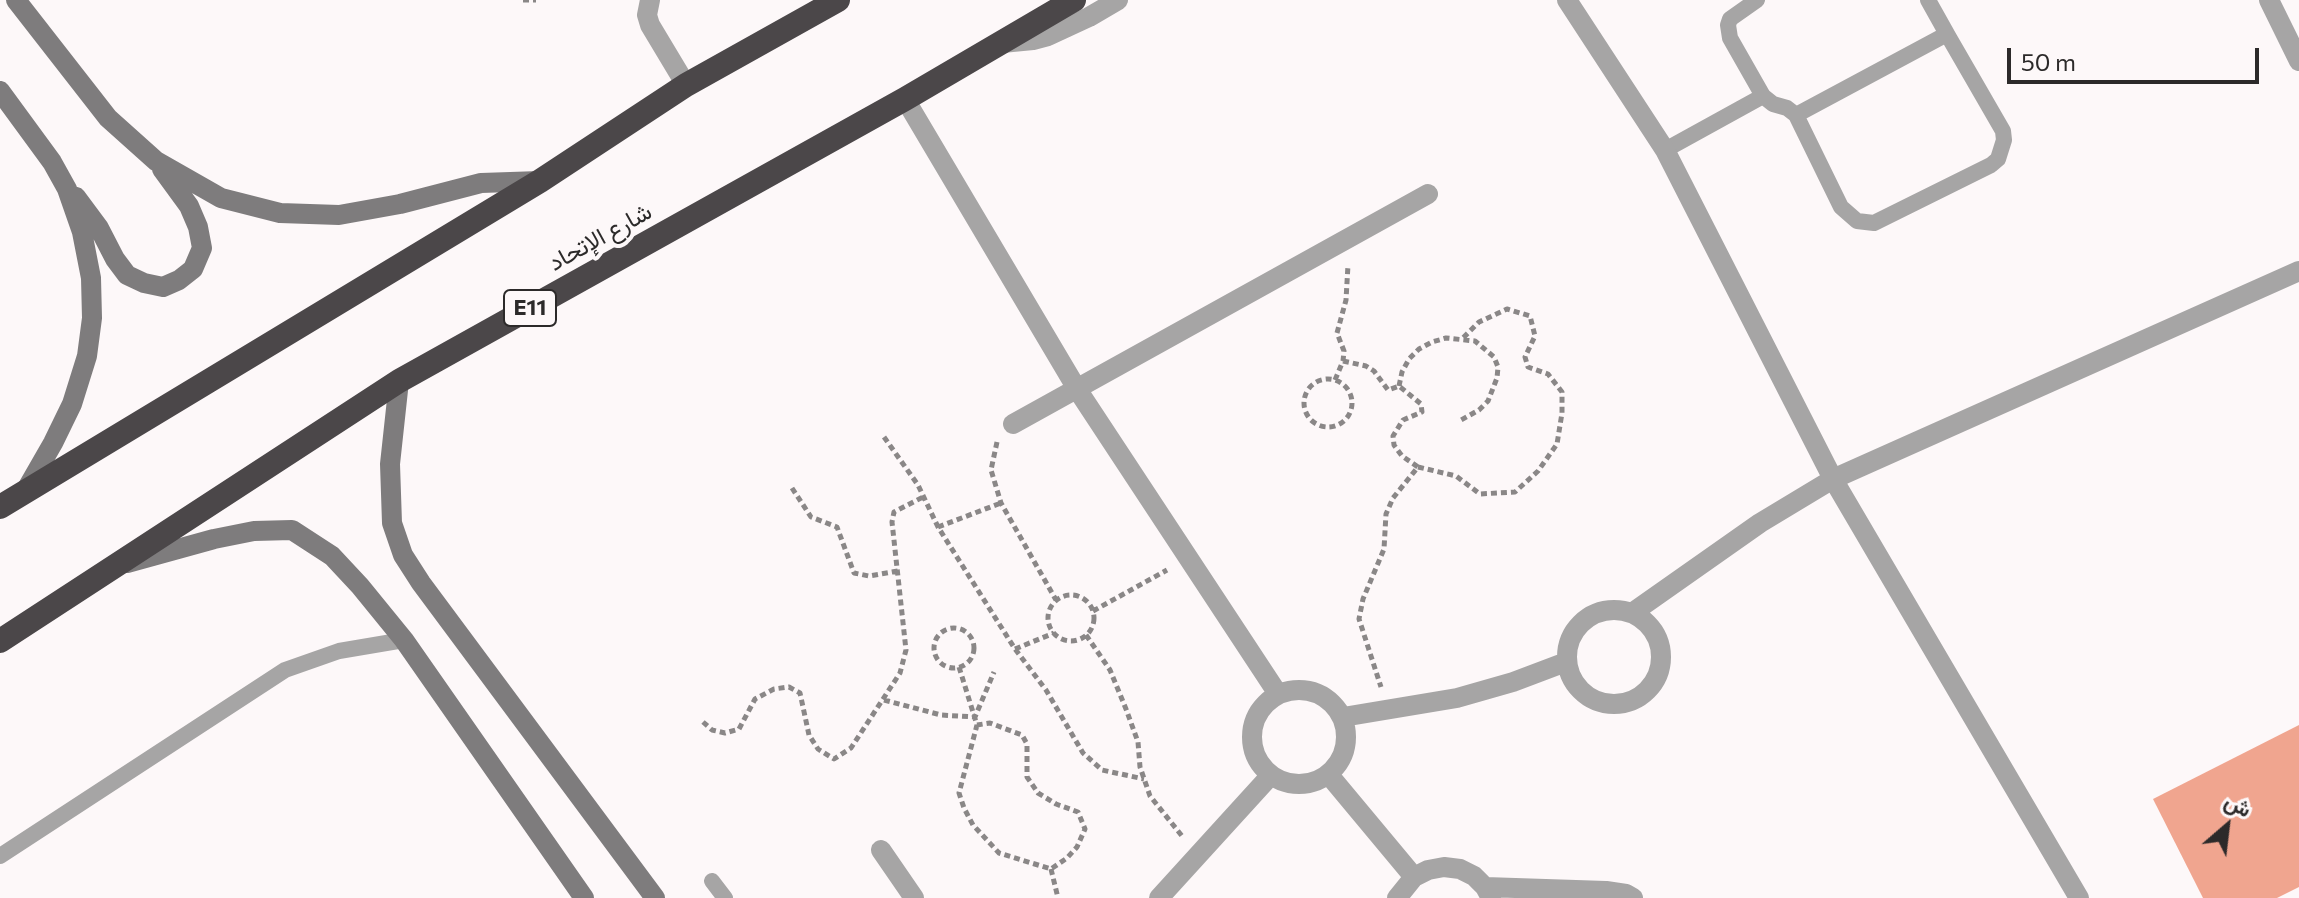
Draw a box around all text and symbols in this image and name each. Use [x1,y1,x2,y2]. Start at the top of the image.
scale bar [2011,32,2263,82]
text: 50 m [2021,47,2076,76]
street label: شارع الإتحاد [543,197,657,277]
road number: E11 [504,290,556,326]
north arrow [2187,786,2267,866]
text: ش [2220,786,2257,822]

